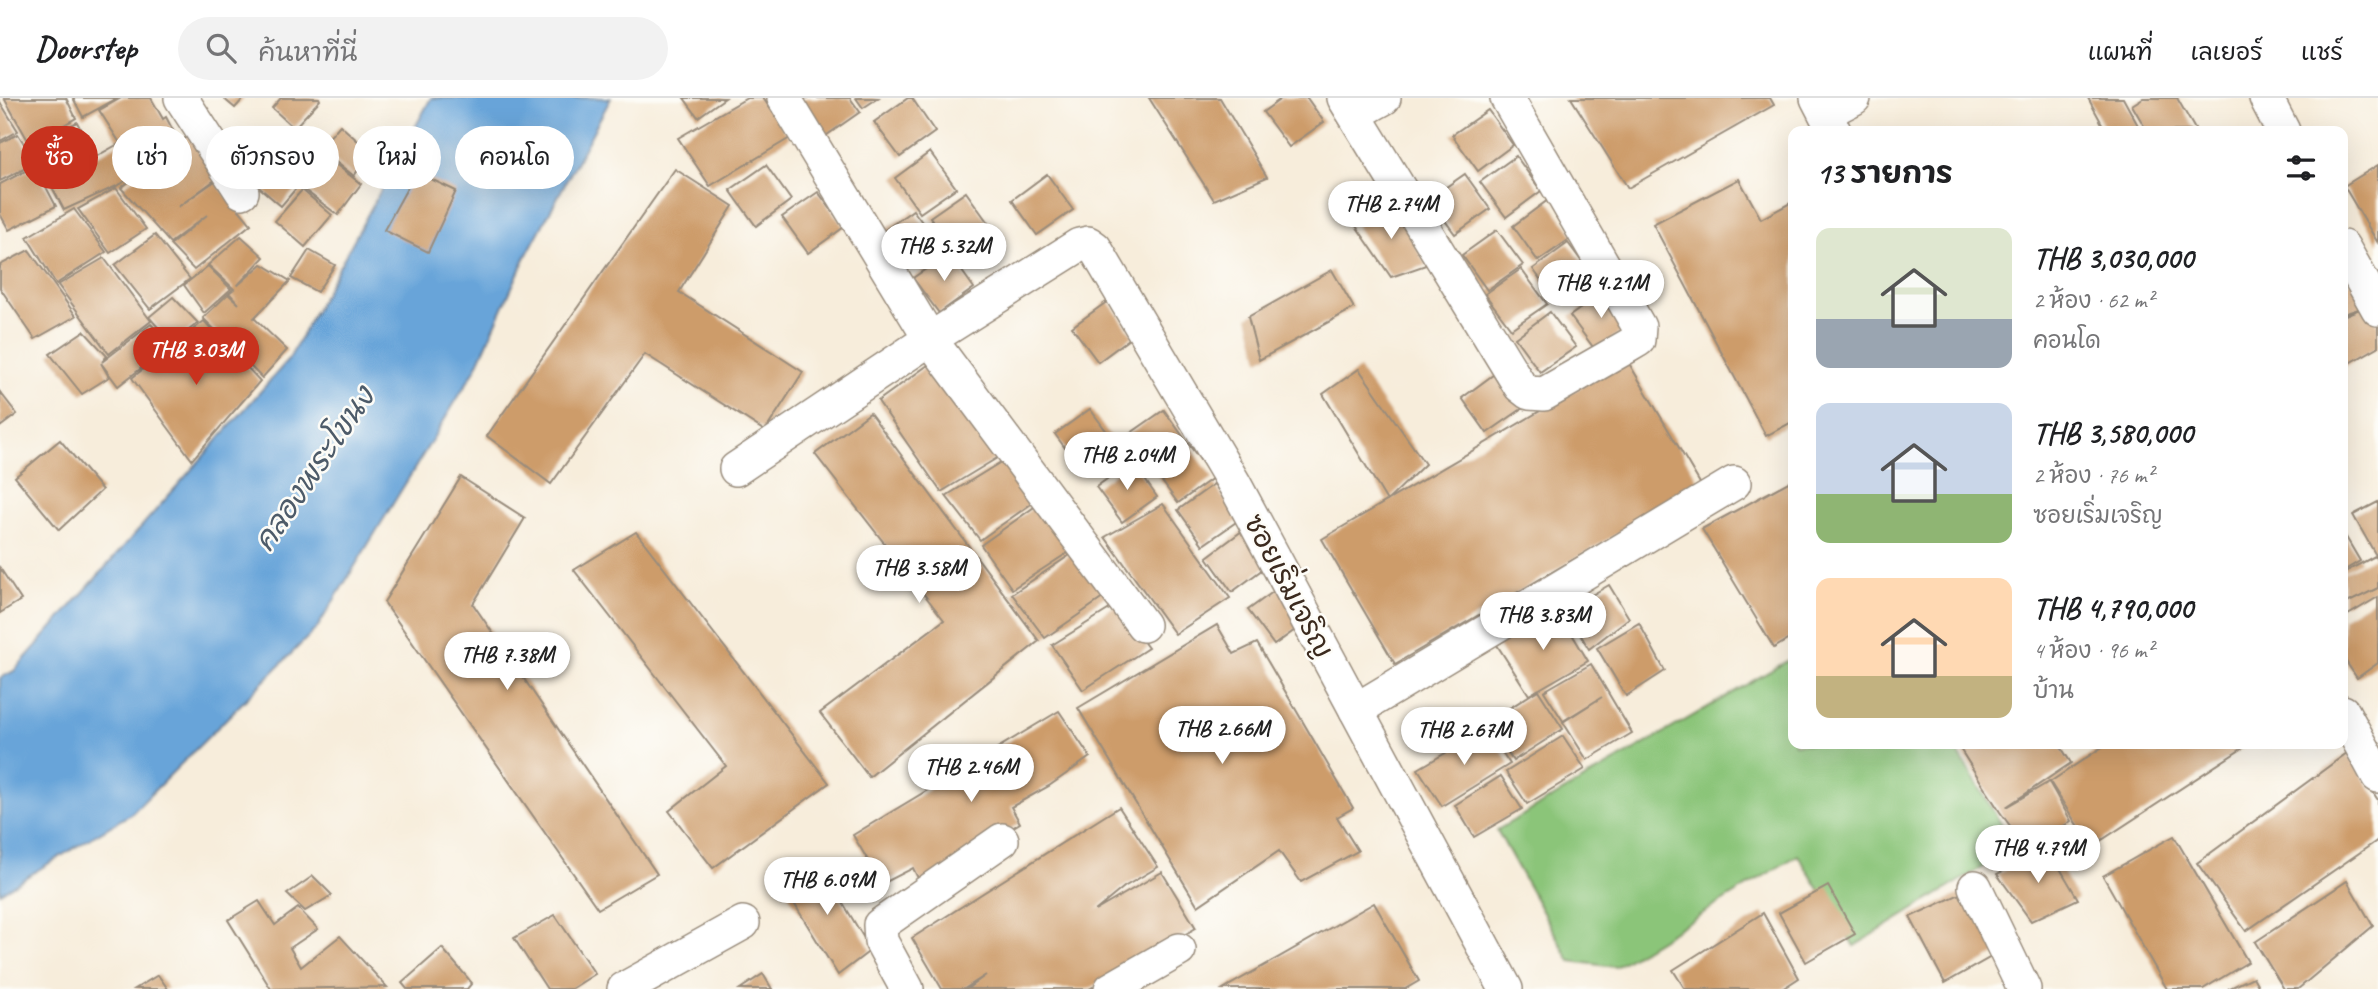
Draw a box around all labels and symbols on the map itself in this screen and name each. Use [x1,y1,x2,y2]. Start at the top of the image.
pin: THB 2.74M [1311,181,1471,241]
pin: THB 5.32M [864,223,1024,283]
pin: THB 4.21M [1521,260,1681,320]
pin: THB 3.03M [116,328,276,387]
water label: คลองพระโขนง [244,377,384,558]
pin: THB 2.04M [1047,432,1207,492]
street label: ซอยเริ่มเจริญ [1236,504,1348,664]
pin: THB 3.58M [839,546,999,605]
pin: THB 3.83M [1463,592,1623,652]
pin: THB 7.38M [427,632,587,692]
pin: THB 2.66M [1142,706,1302,766]
pin: THB 2.67M [1384,708,1544,767]
pin: THB 2.46M [891,744,1051,804]
pin: THB 4.79M [1958,826,2118,885]
pin: THB 6.09M [747,858,907,917]

